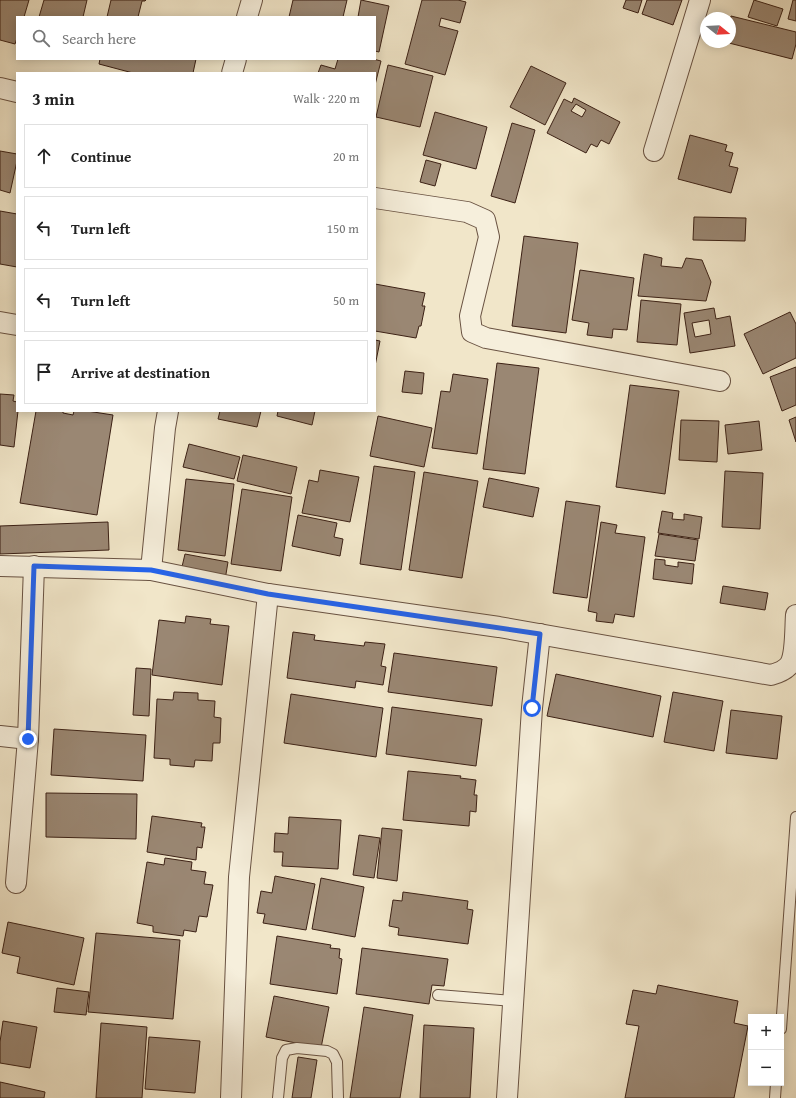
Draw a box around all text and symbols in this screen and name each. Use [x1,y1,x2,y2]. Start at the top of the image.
north arrow [700,12,736,48]
search box [16,16,376,60]
icon: search [30,27,52,49]
text: Search here [62,28,136,49]
text: 3 min [32,86,74,111]
text: Walk · 220 m [293,89,360,108]
icon: ahead [33,145,55,167]
text: Continue [71,146,132,167]
text: 20 m [333,147,359,166]
icon: left [33,217,55,239]
text: Turn left [71,218,130,239]
text: 150 m [327,219,359,238]
icon: left [33,289,55,311]
text: Turn left [71,290,130,311]
text: 50 m [333,291,359,310]
icon: arrive [33,361,55,383]
text: Arrive at destination [71,362,210,383]
route start [523,699,541,717]
route end [19,730,37,748]
map controls [748,1014,784,1086]
button: + [748,1014,784,1050]
button: − [748,1050,784,1086]

